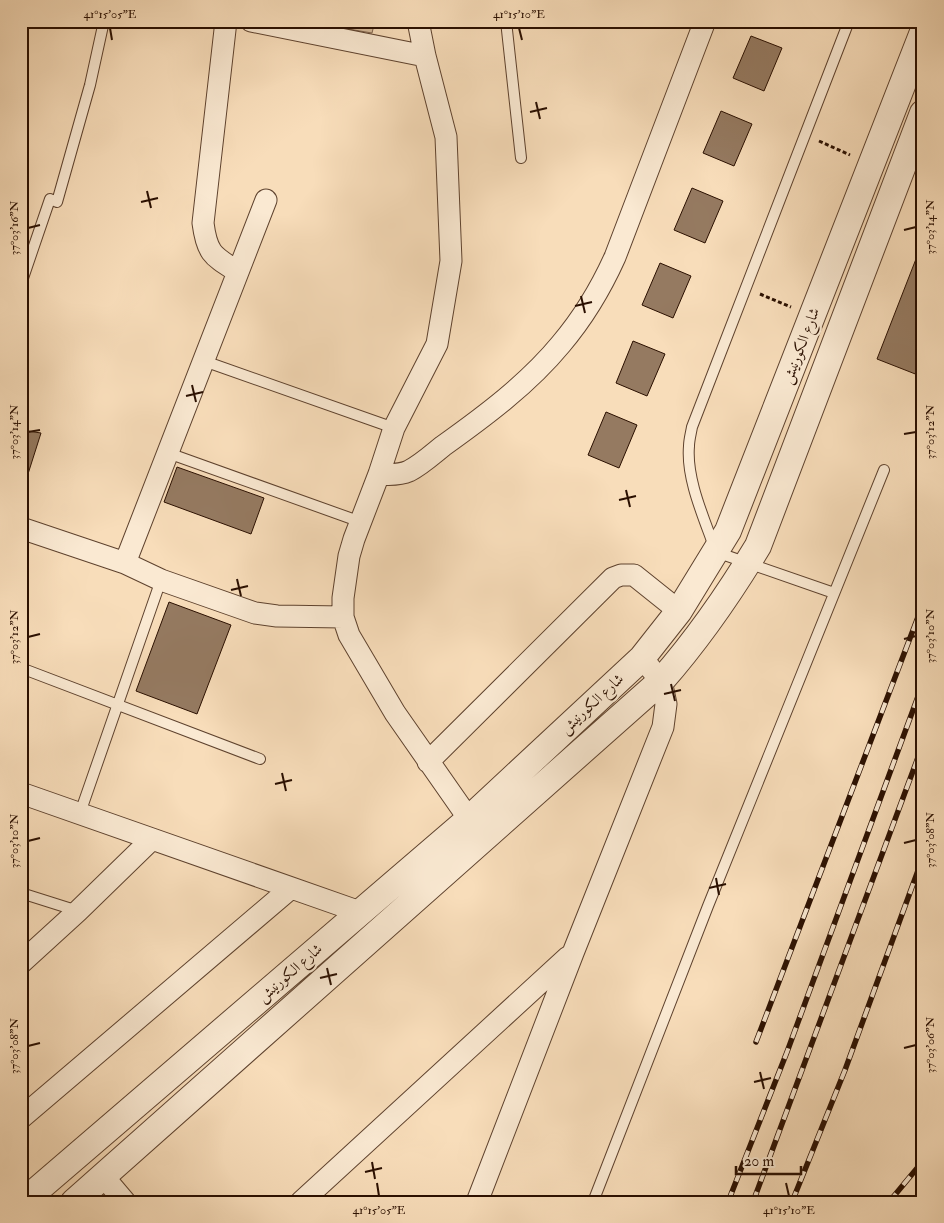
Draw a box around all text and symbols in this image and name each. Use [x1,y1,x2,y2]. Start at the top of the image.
text: 41°15'05"E [84,7,137,22]
text: 41°15'10"E [493,7,545,22]
text: 37°03'14"N [923,199,938,254]
text: 37°03'16"N [7,201,22,255]
street label: شارع الكورنيش [778,305,827,388]
text: 37°03'14"N [7,404,22,459]
text: 37°03'12"N [923,404,938,459]
text: 37°03'10"N [923,608,938,663]
text: 37°03'12"N [7,609,22,664]
street label: شارع الكورنيش [556,670,630,741]
text: 37°03'08"N [923,812,938,868]
text: 37°03'10"N [7,813,22,868]
street label: شارع الكورنيش [253,940,328,1009]
text: 37°03'06"N [923,1017,938,1073]
text: 37°03'08"N [7,1018,22,1074]
scale bar [736,1143,802,1175]
text: 20 m [744,1152,774,1171]
text: 41°15'05"E [353,1203,406,1218]
text: 41°15'10"E [763,1203,815,1218]

